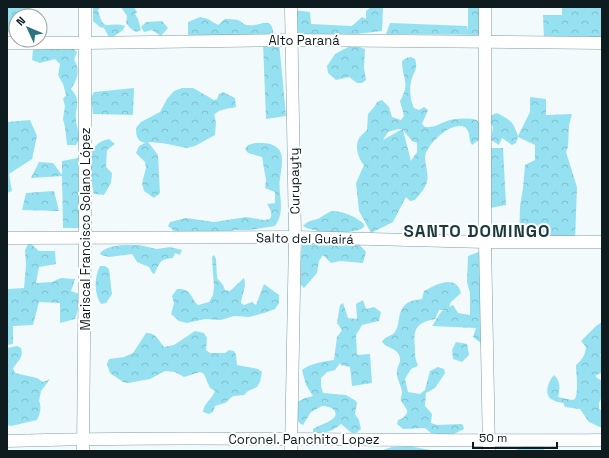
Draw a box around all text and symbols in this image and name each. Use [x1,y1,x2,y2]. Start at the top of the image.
north arrow [8,8,48,48]
text: N [13,14,28,29]
street label: Alto Paraná [268,32,340,49]
street label: Mariscal Francisco Solano López [77,127,94,331]
street label: Curupayty [285,147,304,215]
district label: SANTO DOMINGO [403,220,551,242]
street label: Salto del Guairá [256,229,355,248]
scale bar [473,424,557,450]
text: 50 m [479,430,507,446]
street label: Coronel. Panchito Lopez [229,431,380,448]

